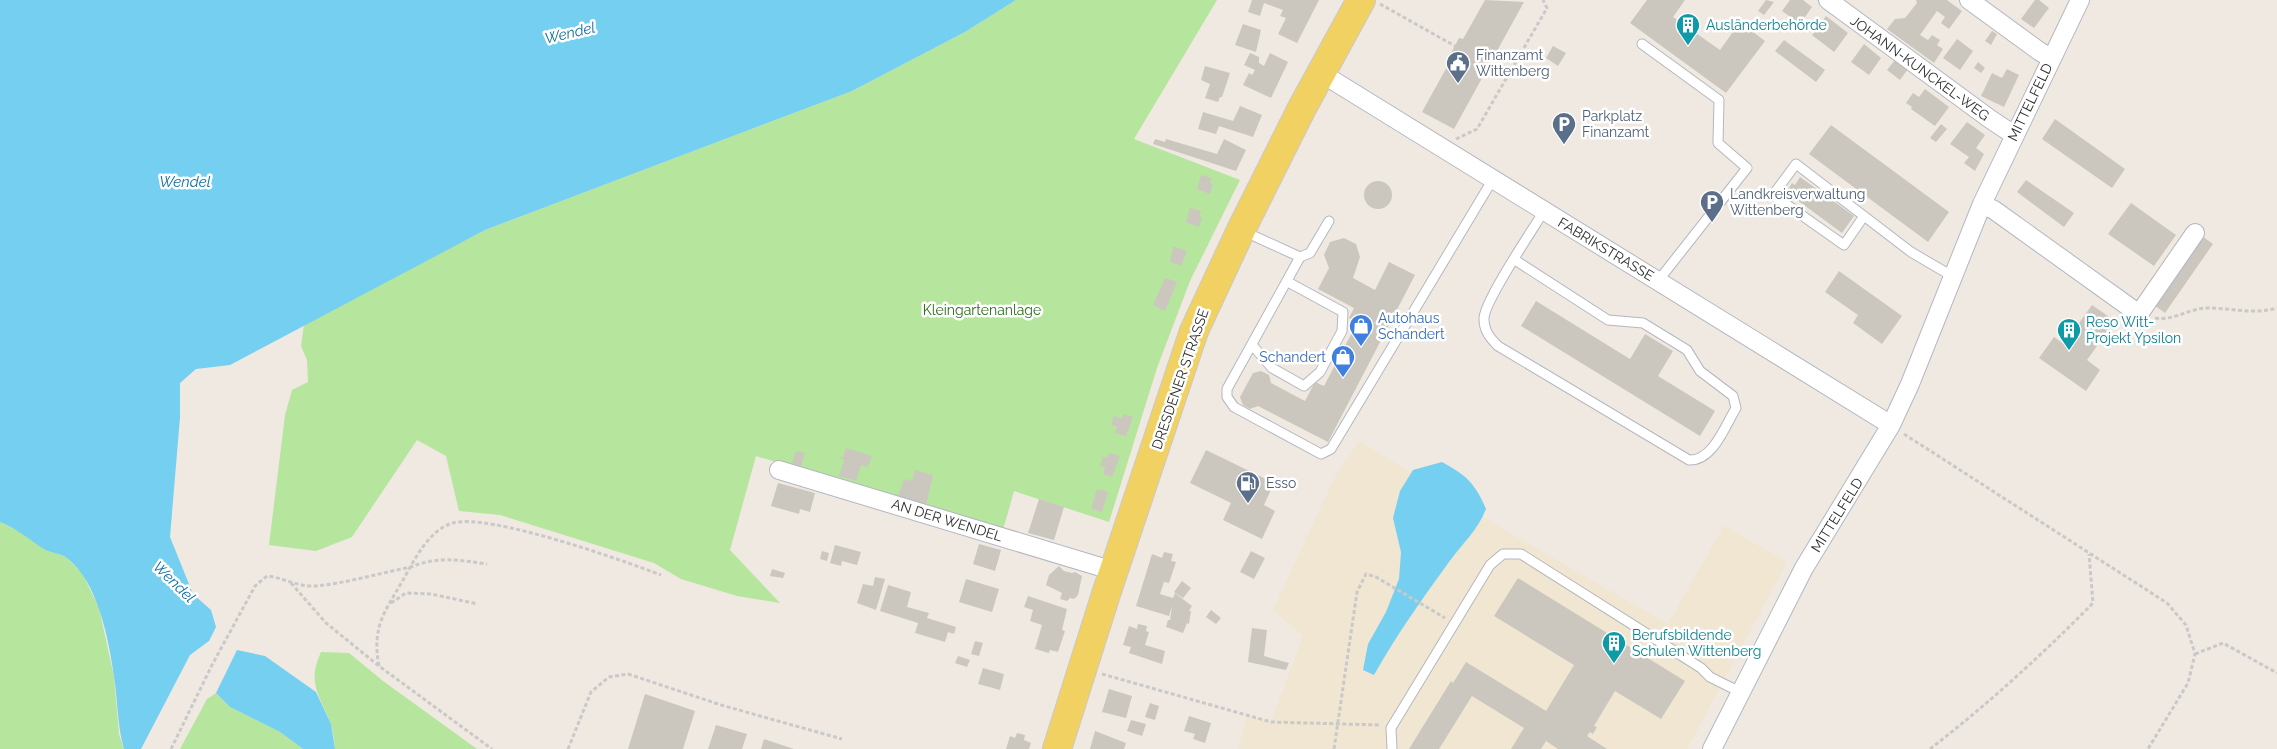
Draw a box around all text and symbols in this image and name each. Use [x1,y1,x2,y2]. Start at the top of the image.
building icon: Ausländerbehörde [1675,12,1701,46]
street label: JOHANN-KUNCKEL-WEG [1847,12,1993,124]
place label: Ausländerbehörde [1706,17,1827,33]
water label: Wendel [543,18,597,48]
place label: Finanzamt Wittenberg [1476,47,1550,79]
public building icon: Finanzamt Wittenberg [1445,50,1471,84]
street label: MITTELFELD [2004,61,2056,143]
place label: Parkplatz Finanzamt [1582,108,1650,140]
parking icon: Parkplatz Finanzamt [1551,111,1577,145]
water label: Wendel [159,173,211,191]
place label: Landkreisverwaltung Wittenberg [1730,186,1865,218]
parking icon: Landkreisverwaltung Wittenberg [1699,189,1725,223]
street label: FABRIKSTRASSE [1555,214,1657,284]
park label: Kleingartenanlage [923,302,1041,318]
street label: DRESDENER STRASSE [1148,307,1212,451]
place label: Autohaus Schandert [1378,310,1445,342]
shop icon: Autohaus Schandert [1348,313,1374,347]
place label: Reso Witt- Projekt Ypsilon [2086,314,2181,346]
building icon: Reso Witt- Projekt Ypsilon [2056,317,2082,351]
shop icon: Schandert [1330,344,1356,378]
place label: Schandert [1259,349,1326,365]
fuel station icon: Esso [1235,470,1261,504]
place label: Esso [1266,475,1296,491]
street label: MITTELFELD [1808,475,1866,555]
street label: AN DER WENDEL [890,495,1004,545]
water label: Wendel [149,558,199,606]
place label: Berufsbildende Schulen Wittenberg [1632,627,1762,659]
building icon: Berufsbildende Schulen Wittenberg [1601,630,1627,664]

